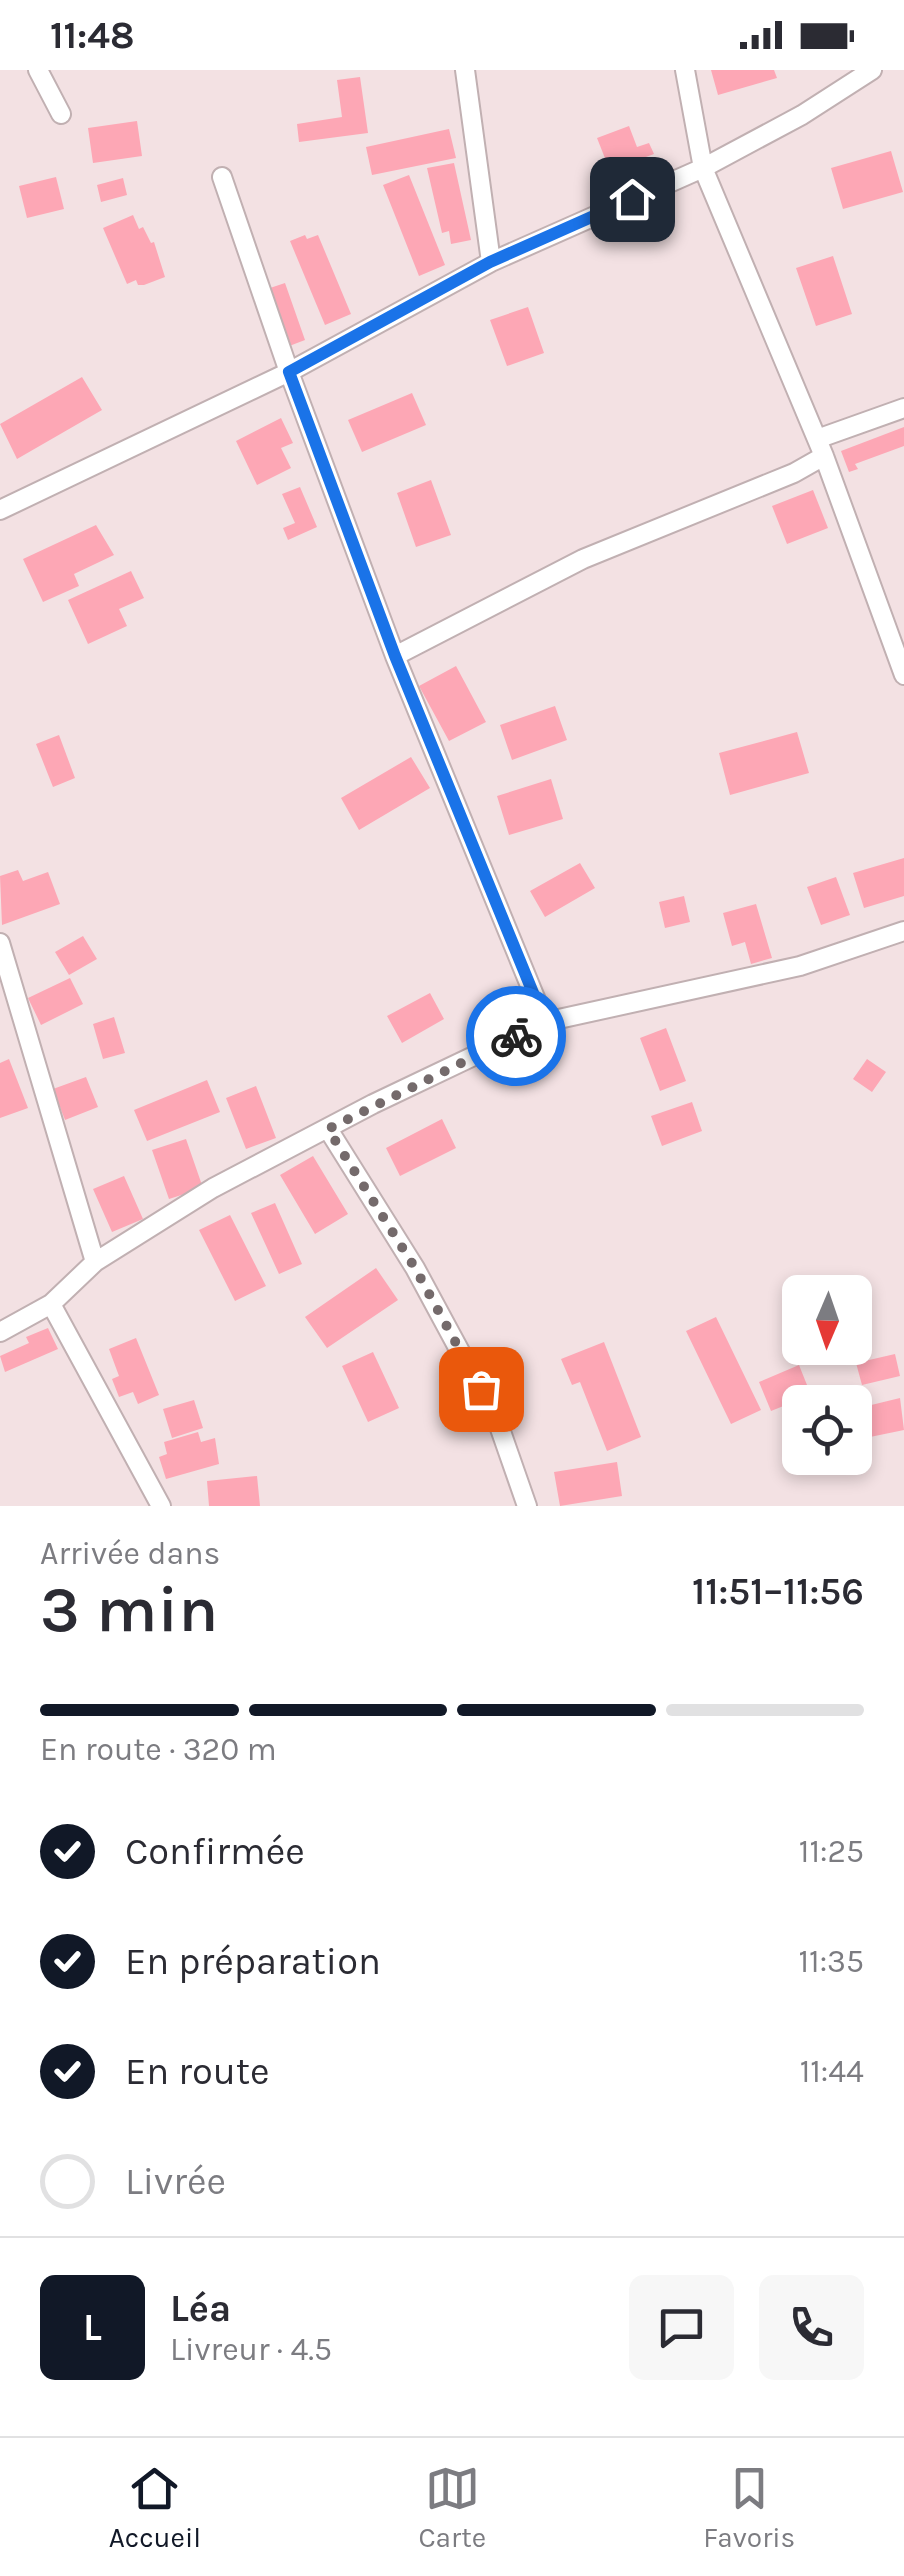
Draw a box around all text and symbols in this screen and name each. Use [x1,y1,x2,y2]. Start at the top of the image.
text: 11:48 [50,13,135,58]
pin [590,157,675,242]
icon: home [605,172,660,227]
courier [466,986,566,1086]
icon: bike [489,1009,544,1064]
north arrow [782,1275,872,1365]
map controls [782,1275,872,1475]
pin [439,1347,524,1432]
icon: bag [454,1362,509,1417]
button: locate [782,1385,872,1475]
text: Arrivée dans [40,1535,220,1572]
text: 11:51–11:56 [692,1569,864,1614]
text: 3 min [40,1571,218,1647]
text: En route · 320 m [40,1731,277,1768]
icon: check [40,1824,95,1879]
text: Confirmée [125,1829,305,1874]
text: 11:25 [799,1833,864,1870]
icon: check [40,1934,95,1989]
text: En préparation [125,1939,381,1984]
text: 11:35 [799,1943,864,1980]
icon: check [40,2044,95,2099]
text: En route [125,2049,270,2094]
text: 11:44 [800,2053,864,2090]
text: Livrée [125,2159,226,2204]
button: chat [629,2275,734,2380]
button: phone [759,2275,864,2380]
text: Léa [170,2286,231,2331]
text: L [83,2305,102,2350]
text: Livreur · 4.5 [170,2331,332,2368]
tab: Accueil [109,2461,201,2554]
tab: Carte [418,2461,486,2554]
tab: Favoris [703,2461,795,2554]

